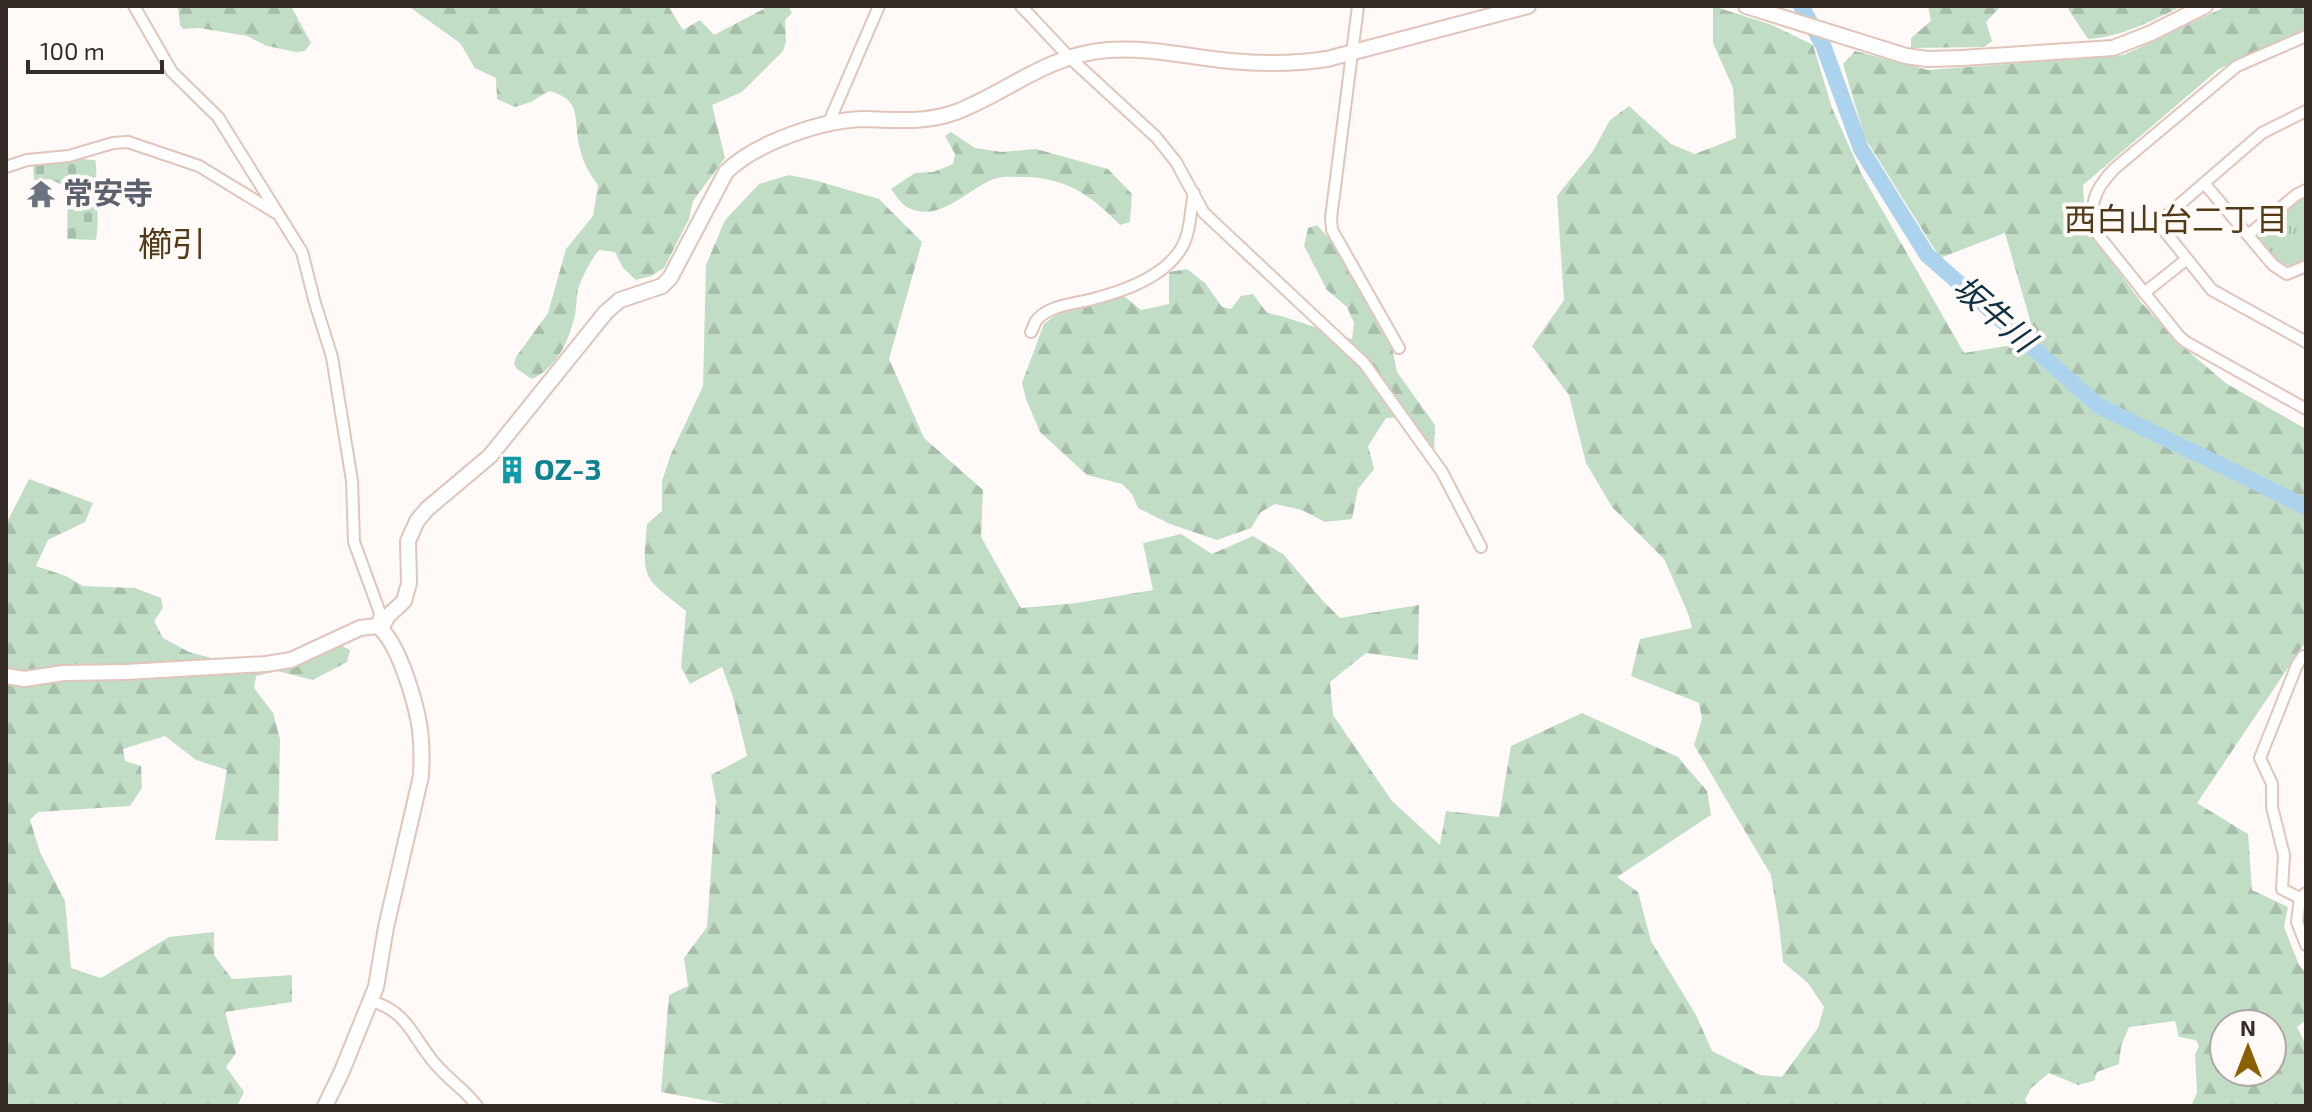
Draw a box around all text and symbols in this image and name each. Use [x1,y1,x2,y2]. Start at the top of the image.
scale bar [28,24,162,74]
text: 100 m [40,36,105,65]
place label: 常安寺 [63,174,153,210]
temple icon: 常安寺 [26,179,56,209]
district label: 西白山台二丁目 [2064,199,2288,237]
district label: 櫛引 [138,222,206,263]
water label: 坂牛川 [1947,267,2046,360]
place label: OZ-3 [534,450,601,486]
building icon: OZ-3 [497,455,527,485]
north arrow [2208,1008,2288,1088]
text: N [2240,1014,2256,1040]

